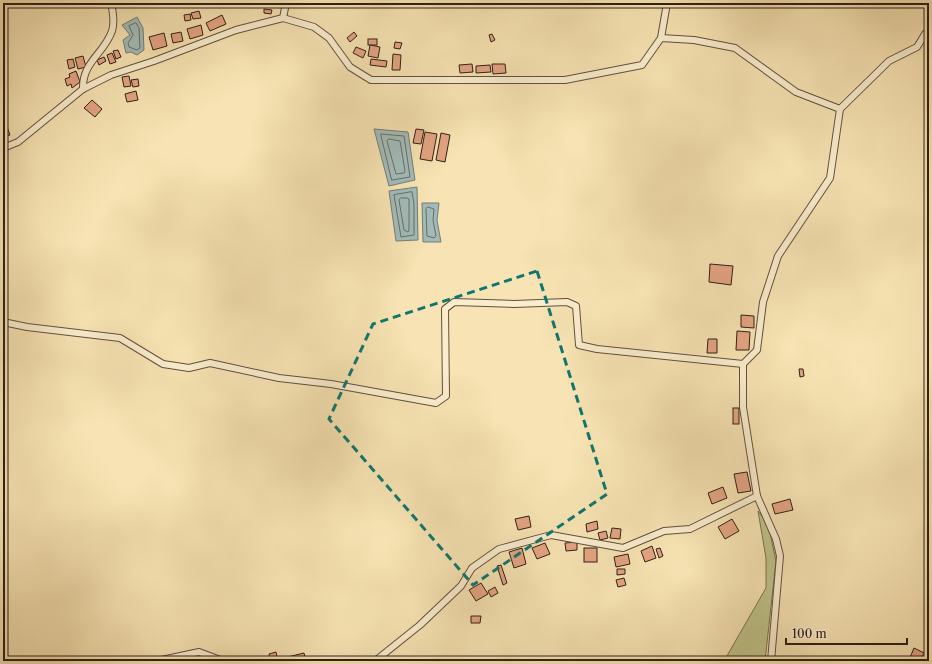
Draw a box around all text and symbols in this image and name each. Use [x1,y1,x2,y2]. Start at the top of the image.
scale bar [786,620,907,646]
text: 100 m [792,626,827,641]

